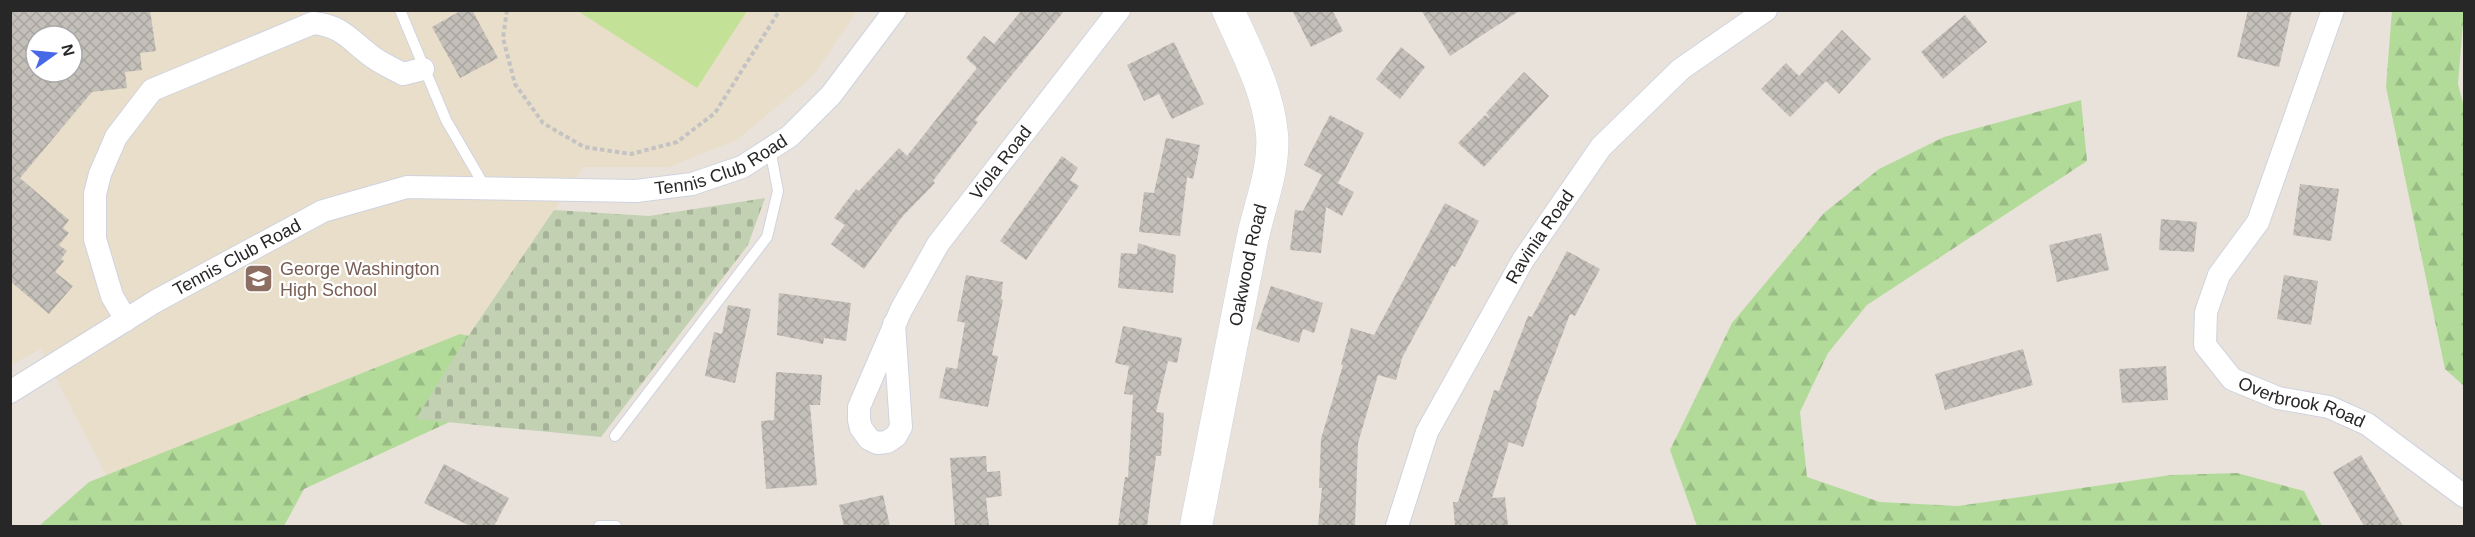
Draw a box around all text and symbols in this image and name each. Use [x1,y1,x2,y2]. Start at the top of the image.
north arrow [24,24,84,84]
text: N [58,42,78,58]
street label: Viola Road [966,122,1035,204]
street label: Tennis Club Road [653,131,791,199]
street label: Ravinia Road [1502,187,1578,287]
street label: Oakwood Road [1225,202,1271,328]
street label: Tennis Club Road [170,215,304,300]
place label: George Washington High School [280,259,439,300]
school or university icon: George Washington High School [243,263,275,295]
street label: Overbrook Road [2235,373,2368,432]

